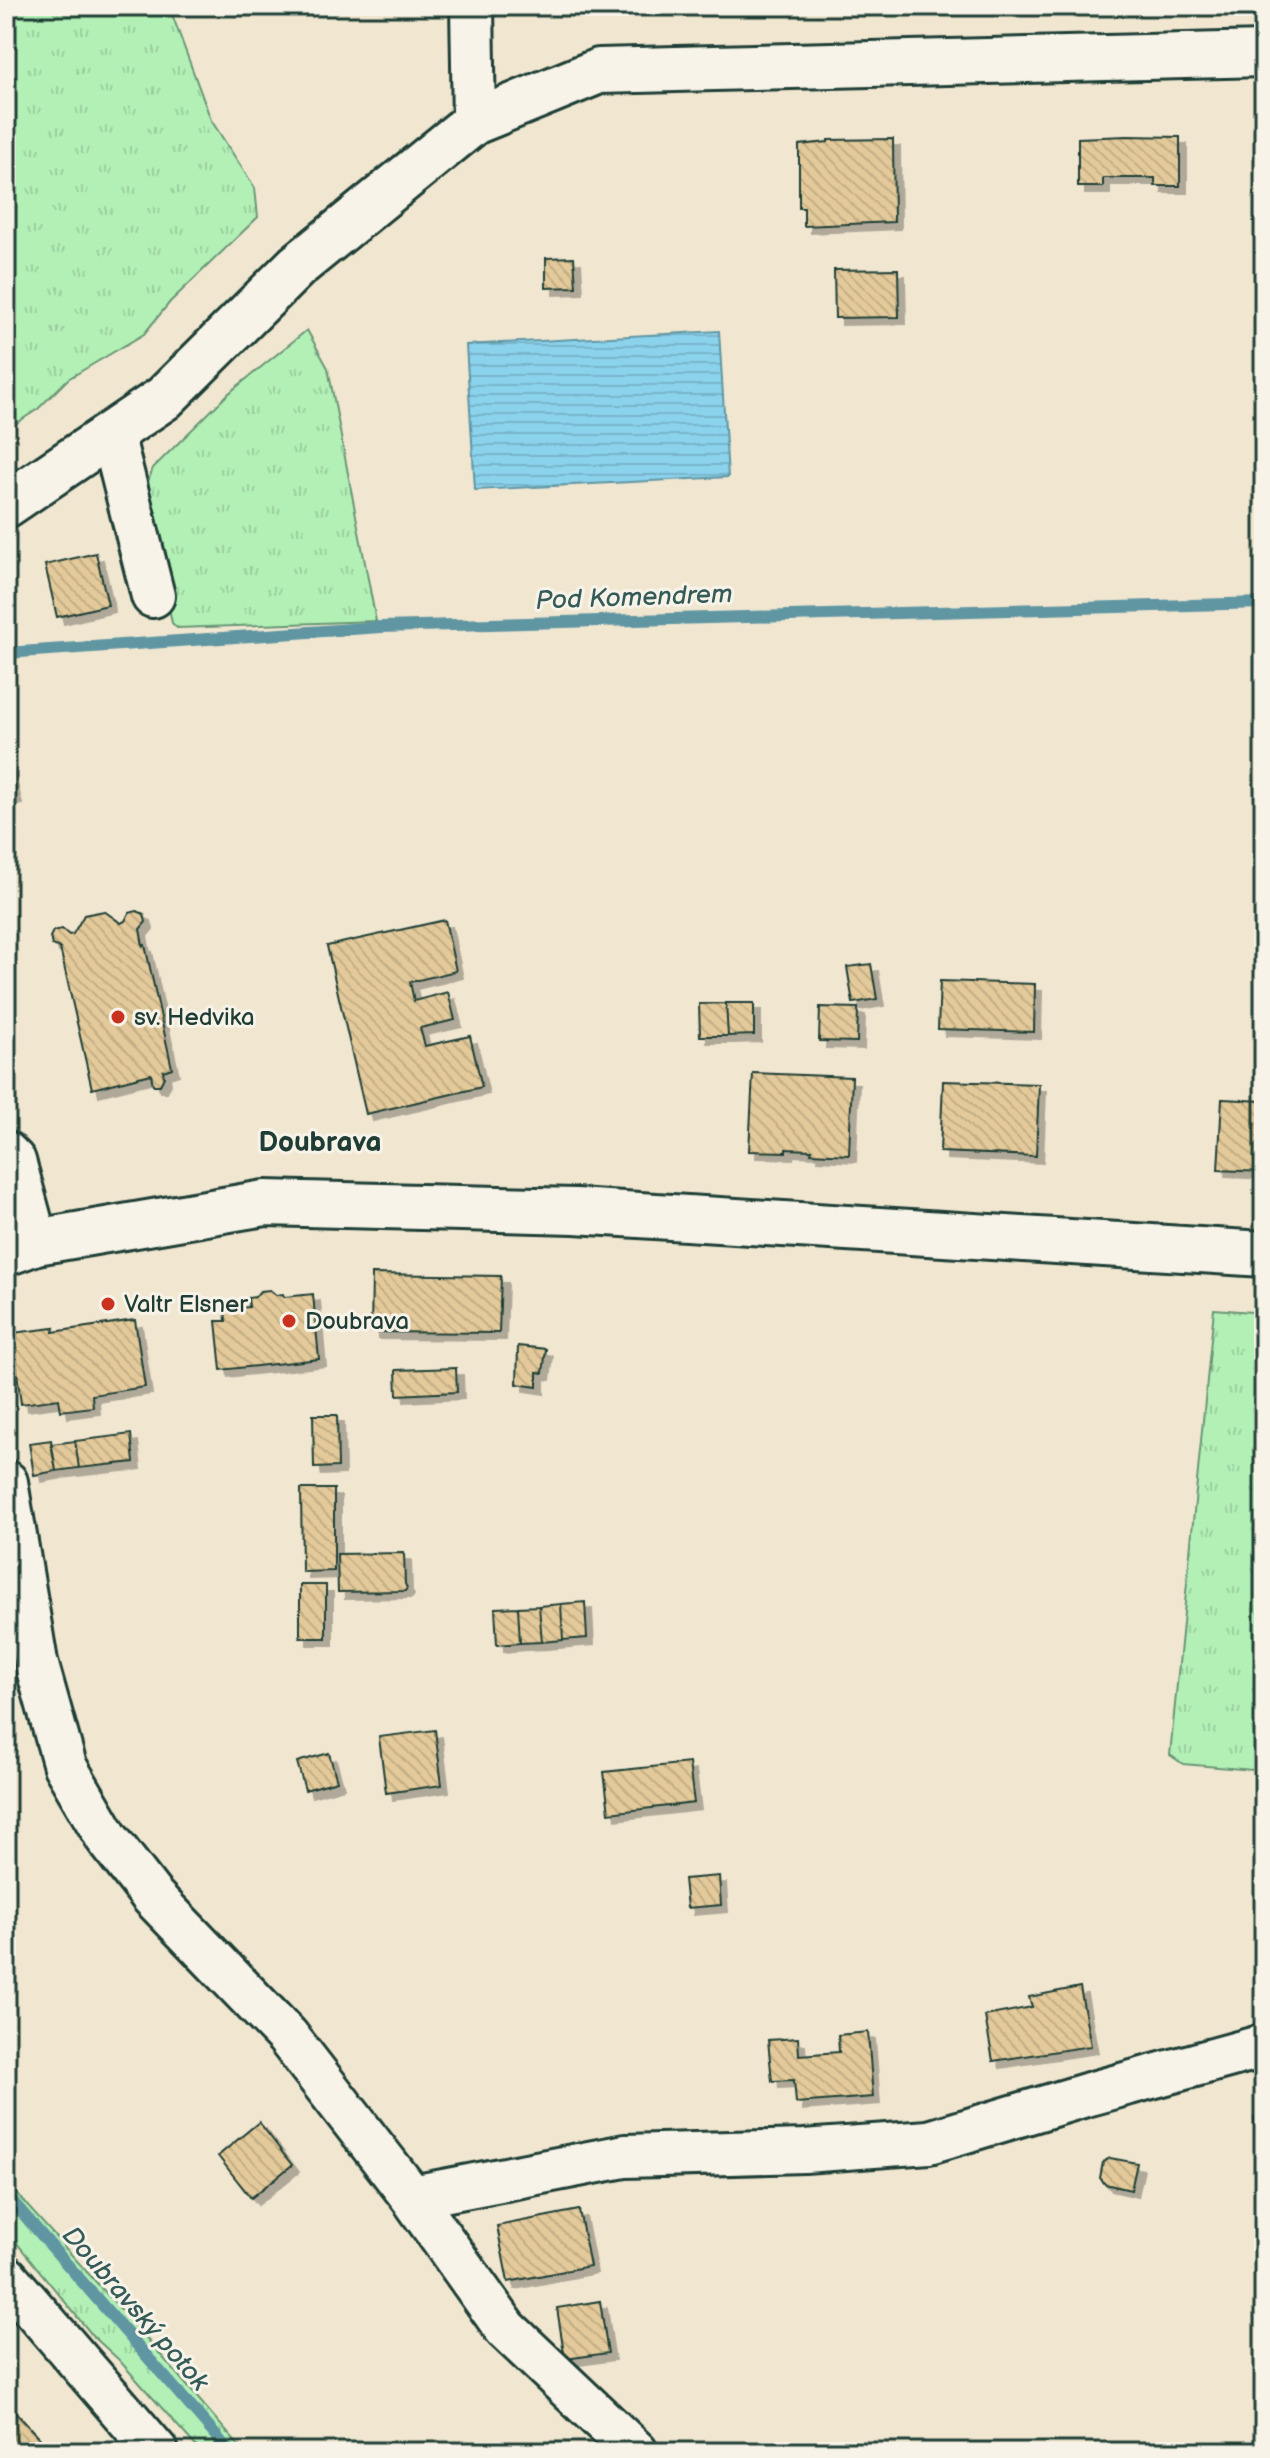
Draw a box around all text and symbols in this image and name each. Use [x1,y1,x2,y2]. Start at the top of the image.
water label: Pod Komendrem [535,579,733,617]
place label: sv. Hedvika [134,1003,254,1032]
marker: sv. Hedvika [109,1008,127,1026]
district label: Doubrava [258,1126,382,1159]
place label: Valtr Elsner [124,1290,248,1319]
marker: Valtr Elsner [99,1295,117,1313]
place label: Doubrava [305,1307,409,1336]
marker: Doubrava [280,1312,298,1330]
water label: Doubravský potok [55,2220,216,2399]

